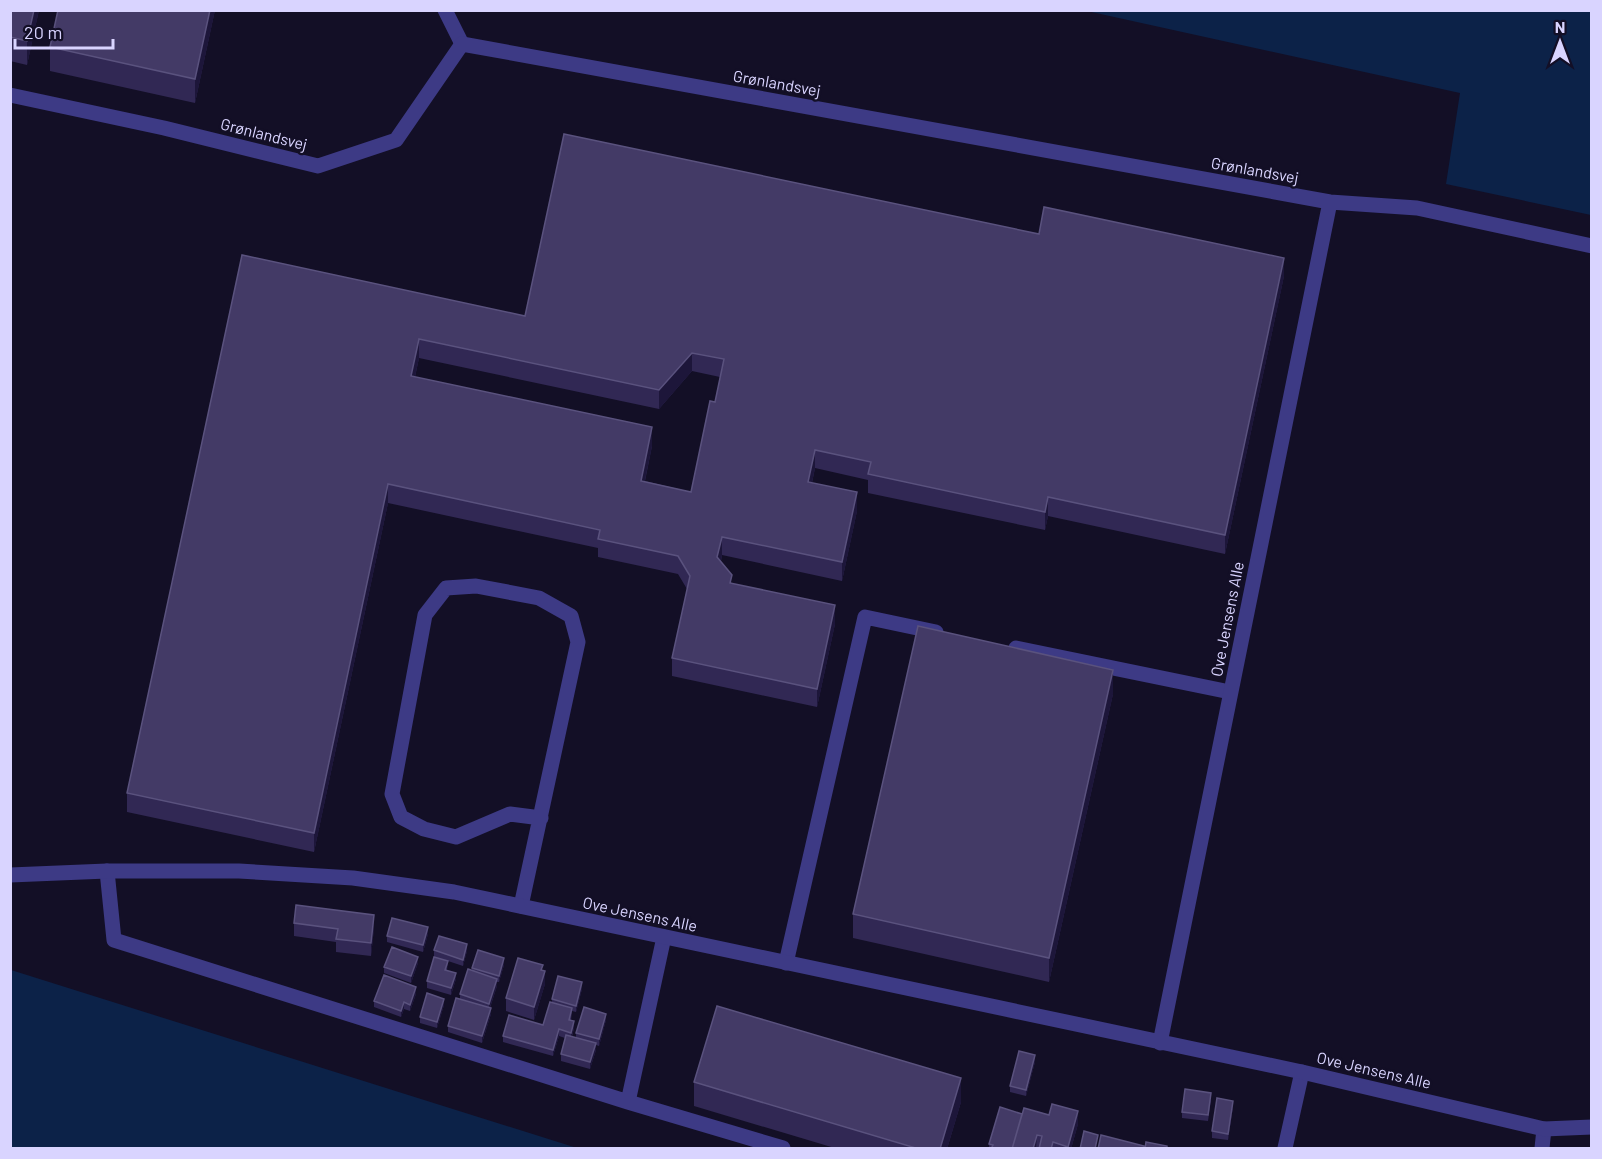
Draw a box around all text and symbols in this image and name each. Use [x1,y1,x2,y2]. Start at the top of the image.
scale bar [15,12,112,50]
north arrow [1530,12,1590,72]
text: N [1555,17,1565,36]
text: 20 m [24,21,62,43]
street label: Grønlandsvej [732,65,822,100]
street label: Grønlandsvej [219,114,309,153]
street label: Grønlandsvej [1210,152,1300,187]
street label: Ove Jensens Alle [1206,560,1247,678]
street label: Ove Jensens Alle [581,892,699,935]
street label: Ove Jensens Alle [1315,1047,1433,1092]

